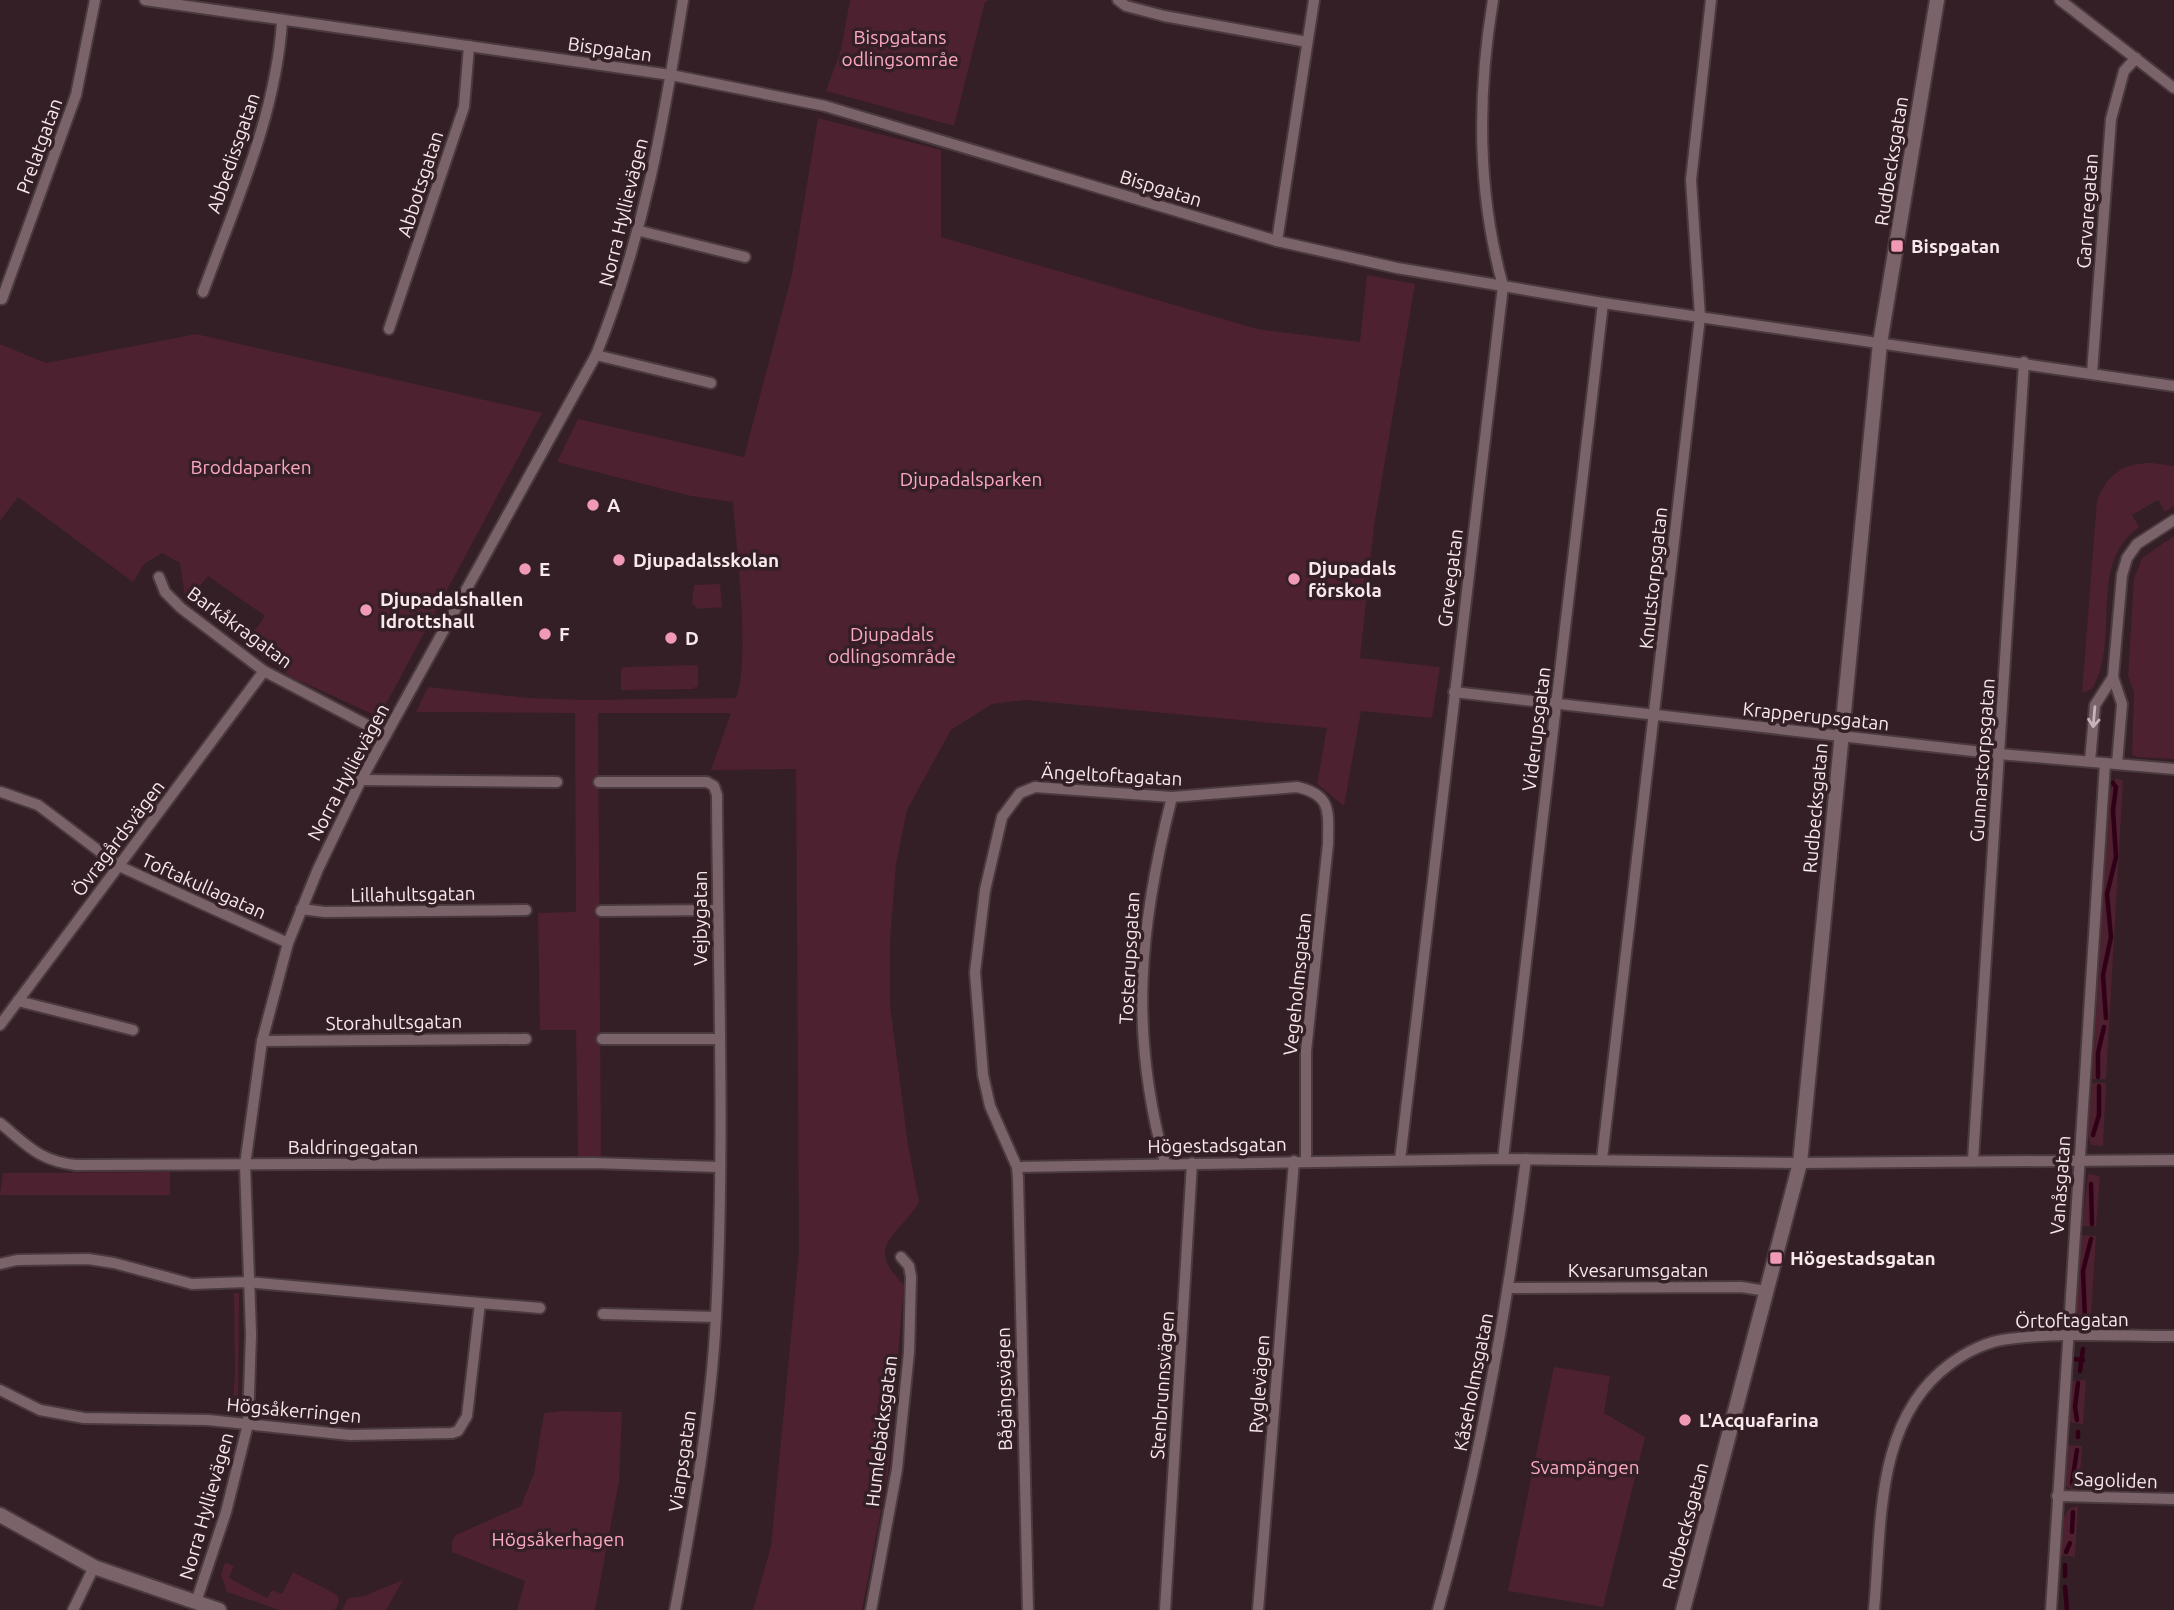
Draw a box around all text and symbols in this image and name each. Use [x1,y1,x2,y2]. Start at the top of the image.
park label: Bispgatans odlingsområe [842,26,958,70]
street label: Bispgatan [566,32,654,66]
street label: Abbedissgatan [202,90,264,216]
street label: Prelatgatan [12,95,66,197]
street label: Rudbecksgatan [1870,95,1912,227]
street label: Abbotsgatan [393,128,447,240]
street label: Norra Hyllievägen [594,136,652,288]
street label: Garvaregatan [2072,153,2102,269]
street label: Bispgatan [1117,165,1205,211]
place label: Bispgatan [1911,235,2000,257]
marker: Bispgatan [1889,238,1905,254]
park label: Broddaparken [190,456,312,478]
park label: Djupadalsparken [900,468,1042,490]
place label: A [607,494,621,516]
marker: A [585,497,601,513]
street label: Knutstorpsgatan [1635,506,1671,650]
street label: Grevegatan [1433,528,1467,628]
place label: Djupadalsskolan [633,549,779,571]
marker: Djupadalsskolan [611,552,627,568]
place label: Djupadals förskola [1308,557,1396,601]
place label: E [539,558,550,580]
marker: E [517,561,533,577]
marker: Djupadals förskola [1286,571,1302,587]
street label: Barkåkragatan [184,582,296,672]
place label: Djupadalshallen Idrottshall [380,588,523,632]
marker: Djupadalshallen Idrottshall [358,602,374,618]
place label: F [559,623,570,645]
park label: Djupadals odlingsområde [828,623,956,667]
marker: F [537,626,553,642]
place label: D [685,627,699,649]
marker: D [663,630,679,646]
street label: Viderupsgatan [1517,666,1555,792]
street label: Gunnarstorpsgatan [1965,677,1999,843]
street label: Krapperupsgatan [1742,697,1890,735]
street label: Norra Hyllievägen [303,700,393,844]
one-way arrow [2087,705,2100,728]
street label: Rudbecksgatan [1798,742,1832,874]
street label: Ängeltoftagatan [1041,760,1183,790]
street label: Övragårdsvägen [67,776,169,900]
street label: Toftakullagatan [138,849,270,923]
street label: Vejbygatan [689,870,711,966]
street label: Lillahultsgatan [350,882,476,906]
street label: Tosterupsgatan [1115,891,1143,1025]
street label: Vegeholmsgatan [1279,911,1315,1057]
street label: Storahultsgatan [326,1010,462,1034]
street label: Högestadsgatan [1147,1133,1287,1157]
street label: Vanåsgatan [2046,1135,2074,1235]
street label: Baldringegatan [288,1136,418,1158]
place label: Högestadsgatan [1790,1247,1936,1269]
marker: Högestadsgatan [1768,1250,1784,1266]
street label: Kvesarumsgatan [1568,1259,1708,1281]
street label: Örtoftagatan [2015,1308,2129,1332]
street label: Stenbrunnsvägen [1146,1310,1178,1460]
street label: Kåseholmsgatan [1449,1311,1497,1453]
street label: Bågängsvägen [992,1327,1016,1451]
street label: Ryglevägen [1245,1334,1273,1434]
street label: Humlebäcksgatan [861,1354,901,1508]
street label: Högsåkerringen [226,1393,362,1427]
street label: Viarpsgatan [664,1409,700,1513]
place label: L'Acquafarina [1699,1409,1819,1431]
marker: L'Acquafarina [1677,1412,1693,1428]
street label: Norra Hyllievägen [174,1430,238,1582]
park label: Svampängen [1530,1456,1640,1478]
street label: Rudbecksgatan [1657,1460,1713,1592]
street label: Sagoliden [2074,1468,2158,1492]
park label: Högsåkerhagen [491,1528,625,1550]

